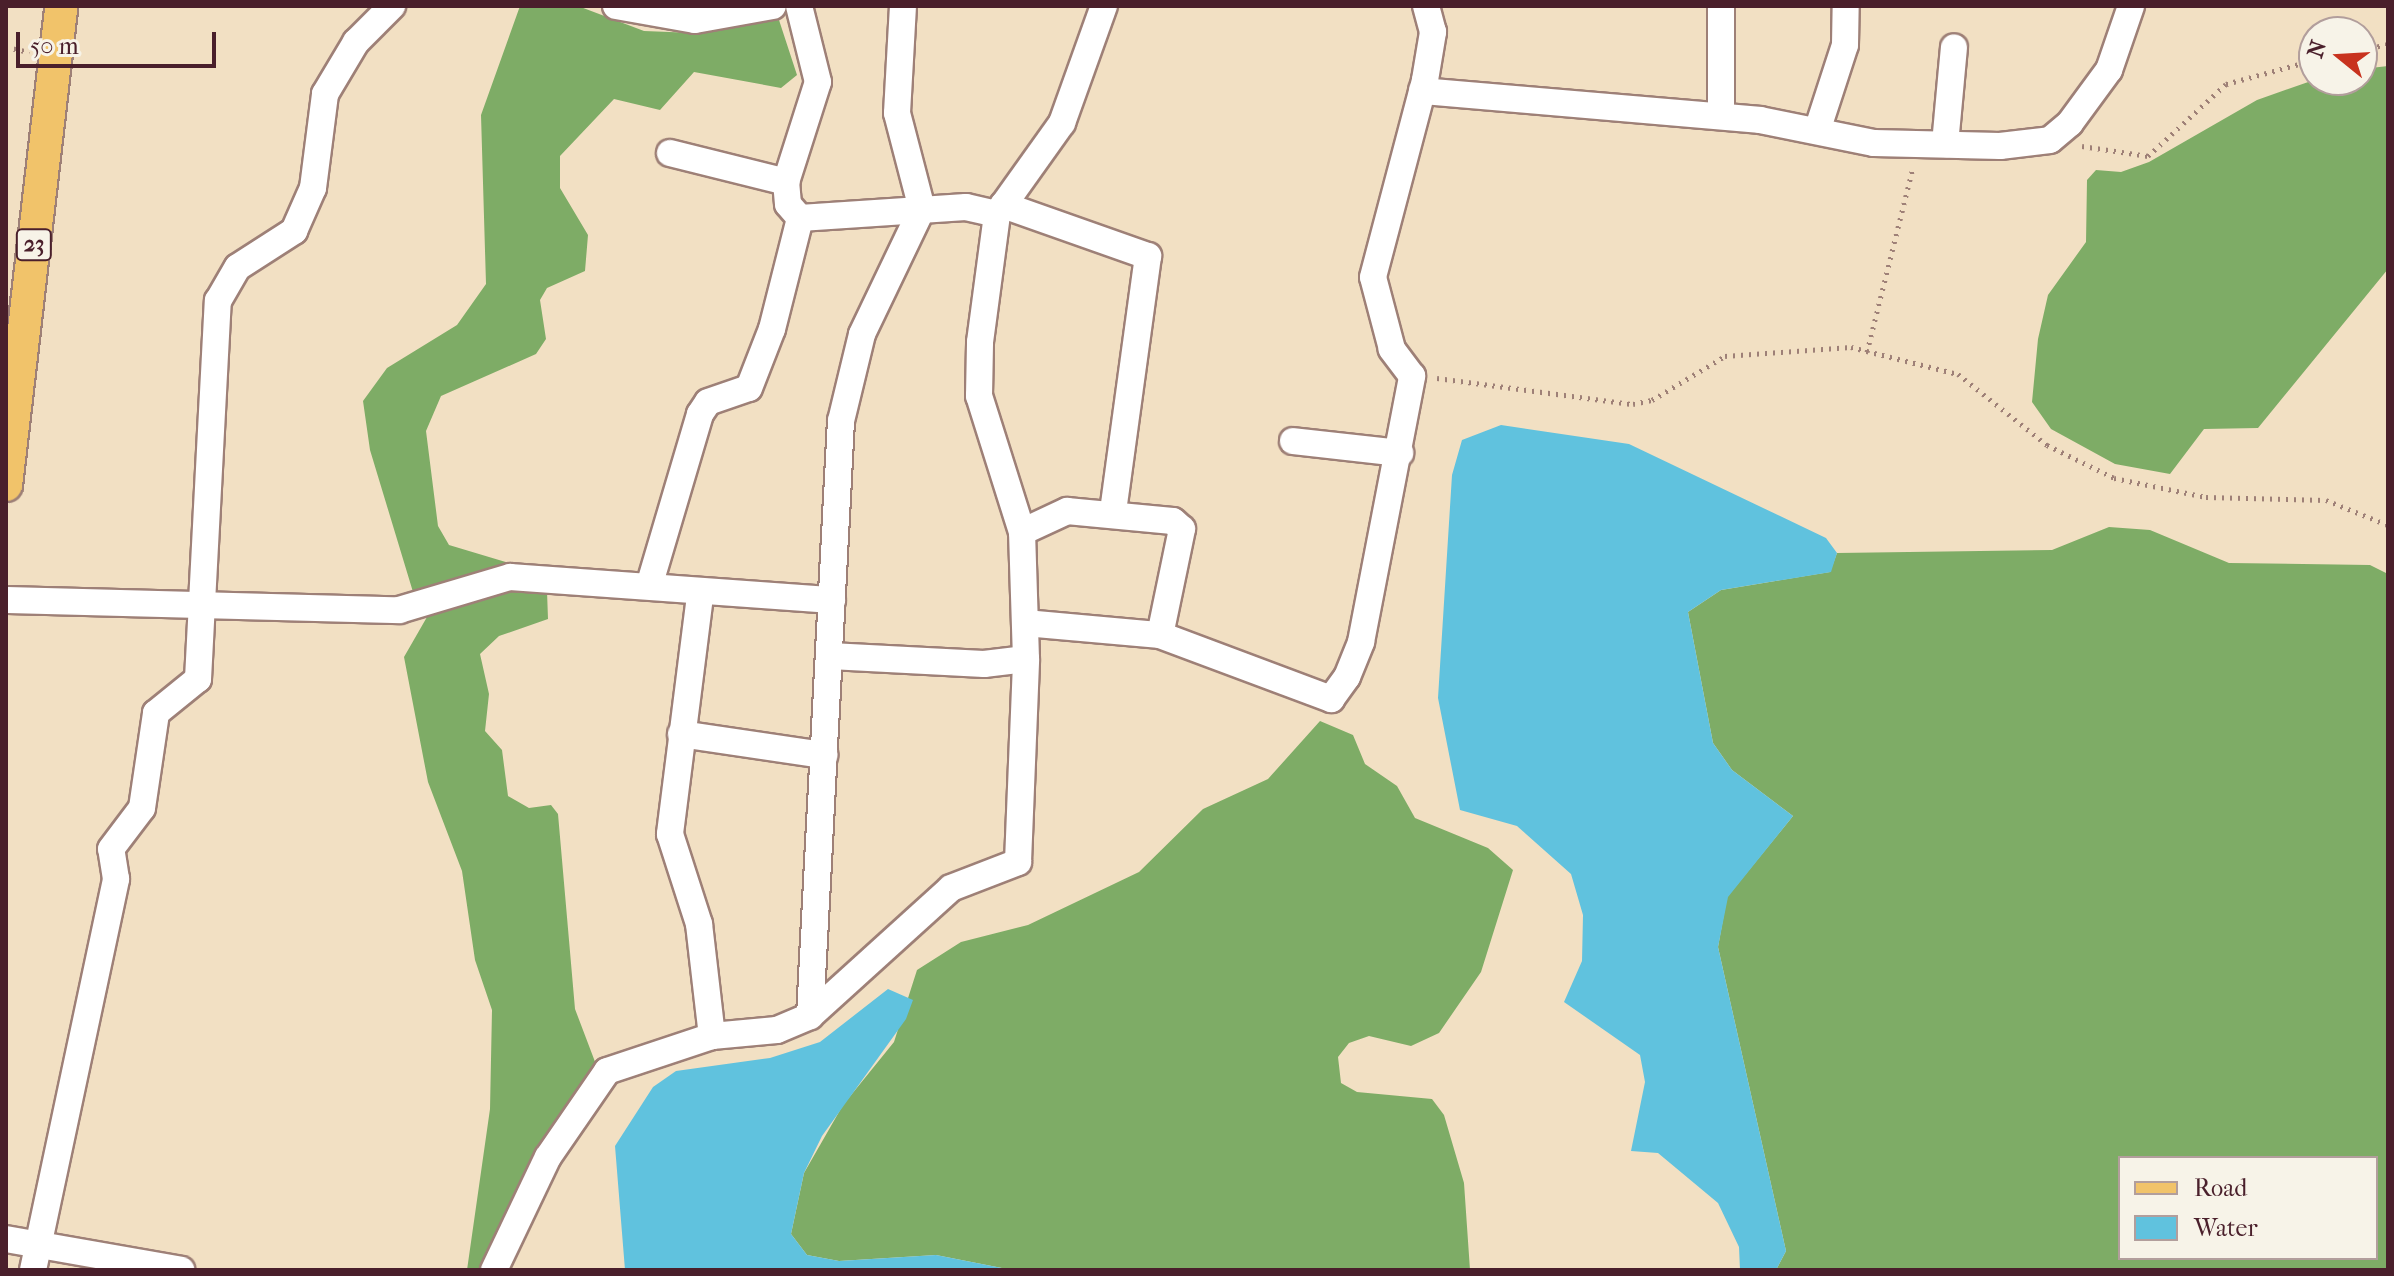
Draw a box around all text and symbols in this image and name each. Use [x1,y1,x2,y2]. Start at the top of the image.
scale bar [20,16,220,66]
north arrow [2298,16,2378,96]
text: 50 m [30,32,79,60]
text: N [2302,37,2332,61]
road number: 23 [14,227,54,263]
legend [2118,1156,2378,1260]
text: Road [2194,1174,2247,1202]
text: Water [2194,1214,2258,1242]

